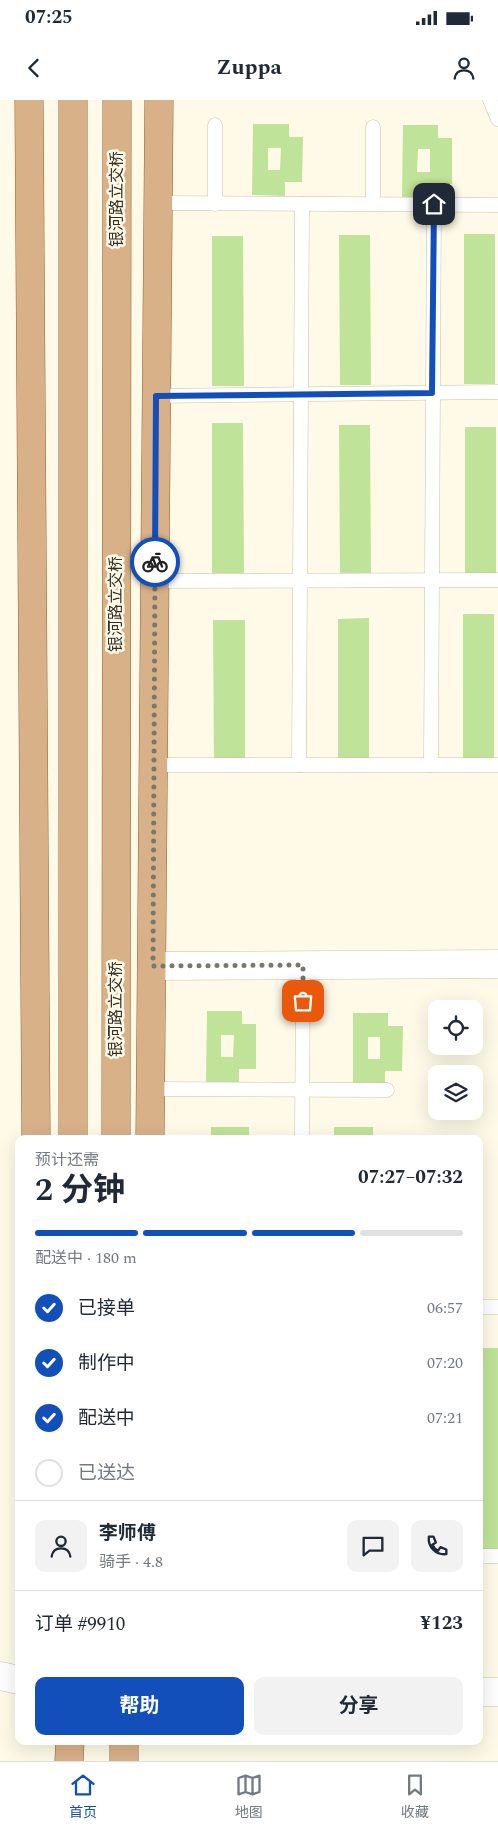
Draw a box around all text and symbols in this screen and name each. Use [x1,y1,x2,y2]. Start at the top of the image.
text: 07:25 [25,3,73,32]
text: Zuppa [216,51,282,84]
icon: back [20,54,48,82]
icon: person [450,54,478,82]
street label: 银河路立交桥 [105,151,129,247]
pin [413,183,455,225]
icon: home [420,190,448,218]
courier [130,537,180,587]
icon: bike [141,548,169,576]
street label: 银河路立交桥 [104,556,128,652]
street label: 银河路立交桥 [104,961,128,1057]
pin [282,980,324,1022]
icon: bag [289,987,317,1015]
map controls [428,1000,483,1120]
button: locate [428,1000,483,1055]
button: layers [428,1065,483,1120]
text: 预计还需 [35,1148,99,1172]
text: 07:27–07:32 [358,1163,463,1192]
text: 2 分钟 [35,1166,125,1215]
text: 配送中 · 180 m [35,1246,137,1270]
icon: check [35,1294,63,1322]
text: 已接单 [78,1294,135,1323]
text: 06:57 [427,1296,463,1320]
icon: check [35,1349,63,1377]
text: 制作中 [78,1349,135,1378]
text: 07:20 [427,1351,463,1375]
icon: check [35,1404,63,1432]
text: 配送中 [78,1404,135,1433]
text: 07:21 [427,1406,463,1430]
text: 已送达 [78,1459,135,1488]
text: 李师傅 [99,1519,156,1548]
button: person [35,1520,87,1572]
button: chat [347,1520,399,1572]
button: phone [411,1520,463,1572]
text: 骑手 · 4.8 [99,1550,163,1574]
text: ¥123 [420,1609,463,1638]
text: 订单 #9910 [35,1610,125,1639]
button: 帮助 [35,1677,244,1735]
button: 分享 [254,1677,463,1735]
tab: 首页 [69,1771,97,1823]
tab: 地图 [235,1771,263,1823]
tab: 收藏 [401,1771,429,1823]

